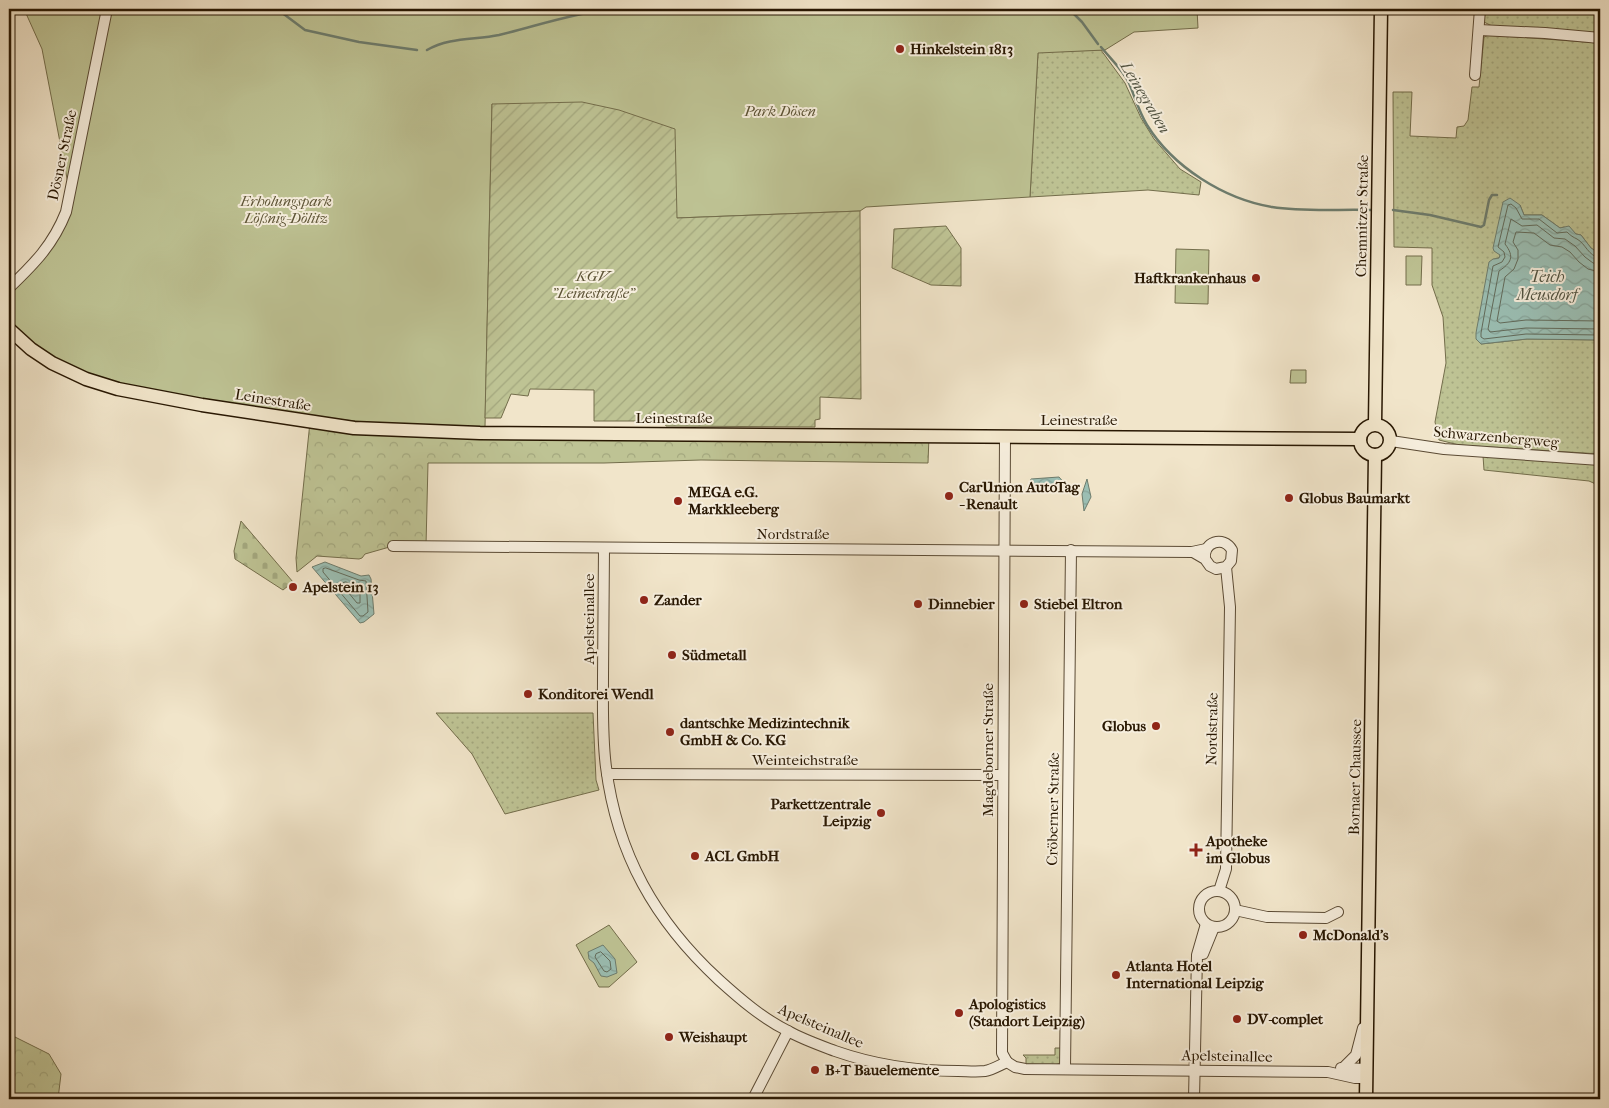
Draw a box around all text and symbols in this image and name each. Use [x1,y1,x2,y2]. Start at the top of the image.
place label: Hinkelstein 1813 [910,40,1013,58]
marker: Hinkelstein 1813 [894,43,906,55]
water label: Leinegraben [1116,57,1174,137]
park label: Park Dösen [743,102,816,120]
street label: Dösner Straße [44,107,81,202]
street label: Chemnitzer Straße [1352,154,1372,277]
park label: Erholungspark Lößnig-Dölitz [239,192,332,227]
park label: KGV "Leinestraße" [552,267,636,302]
water label: Teich Meusdorf [1516,267,1581,304]
place label: Haftkrankenhaus [1134,269,1246,287]
marker: Haftkrankenhaus [1250,272,1262,284]
street label: Leinestraße [234,385,313,415]
street label: Leinestraße [636,409,713,427]
street label: Leinestraße [1041,411,1118,429]
street label: Schwarzenbergweg [1433,423,1560,452]
place label: CarUnion AutoTag - Renault [959,478,1081,513]
place label: MEGA e.G. Markkleeberg [687,483,780,518]
place label: Globus Baumarkt [1299,489,1411,507]
marker: CarUnion AutoTag - Renault [943,490,955,502]
marker: Globus Baumarkt [1283,492,1295,504]
marker: MEGA e.G. Markkleeberg [672,495,684,507]
street label: Nordstraße [757,525,830,543]
street label: Apelsteinallee [580,573,598,665]
place label: Apelstein 13 [302,578,379,596]
marker: Apelstein 13 [287,581,299,593]
place label: Zander [654,591,702,609]
marker: Zander [638,594,650,606]
place label: Dinnebier [928,595,995,613]
place label: Stiebel Eltron [1034,595,1123,613]
marker: Dinnebier [912,598,924,610]
marker: Stiebel Eltron [1018,598,1030,610]
place label: Südmetall [682,646,748,664]
marker: Südmetall [666,649,678,661]
street label: Magdeborner Straße [979,683,997,817]
place label: Konditorei Wendl [538,685,654,703]
marker: Konditorei Wendl [522,688,534,700]
street label: Nordstraße [1202,692,1222,766]
place label: dantschke Medizintechnik GmbH & Co. KG [680,714,851,749]
place label: Globus [1102,717,1146,735]
street label: Bornaer Chaussee [1345,718,1365,835]
marker: Globus [1150,720,1162,732]
marker: dantschke Medizintechnik GmbH & Co. KG [664,726,676,738]
street label: Weinteichstraße [751,751,859,769]
street label: Cröberner Straße [1043,752,1063,866]
place label: Parkettzentrale Leipzig [771,795,872,830]
marker: Parkettzentrale Leipzig [875,807,887,819]
place label: Apotheke im Globus [1205,832,1271,867]
marker: Apotheke im Globus [1190,844,1202,856]
place label: ACL GmbH [704,847,779,865]
marker: ACL GmbH [689,850,701,862]
place label: McDonald's [1312,926,1389,944]
marker: McDonald's [1297,929,1309,941]
place label: Atlanta Hotel International Leipzig [1125,957,1265,992]
marker: Atlanta Hotel International Leipzig [1110,969,1122,981]
place label: Apologistics (Standort Leipzig) [968,995,1085,1030]
street label: Apelsteinallee [775,1000,867,1052]
marker: Apologistics (Standort Leipzig) [953,1007,965,1019]
place label: DV-complet [1247,1010,1324,1028]
marker: DV-complet [1231,1013,1243,1025]
place label: Weishaupt [678,1028,748,1046]
marker: Weishaupt [663,1031,675,1043]
street label: Apelsteinallee [1180,1046,1273,1066]
place label: B+T Bauelemente [825,1061,940,1079]
marker: B+T Bauelemente [809,1064,821,1076]

